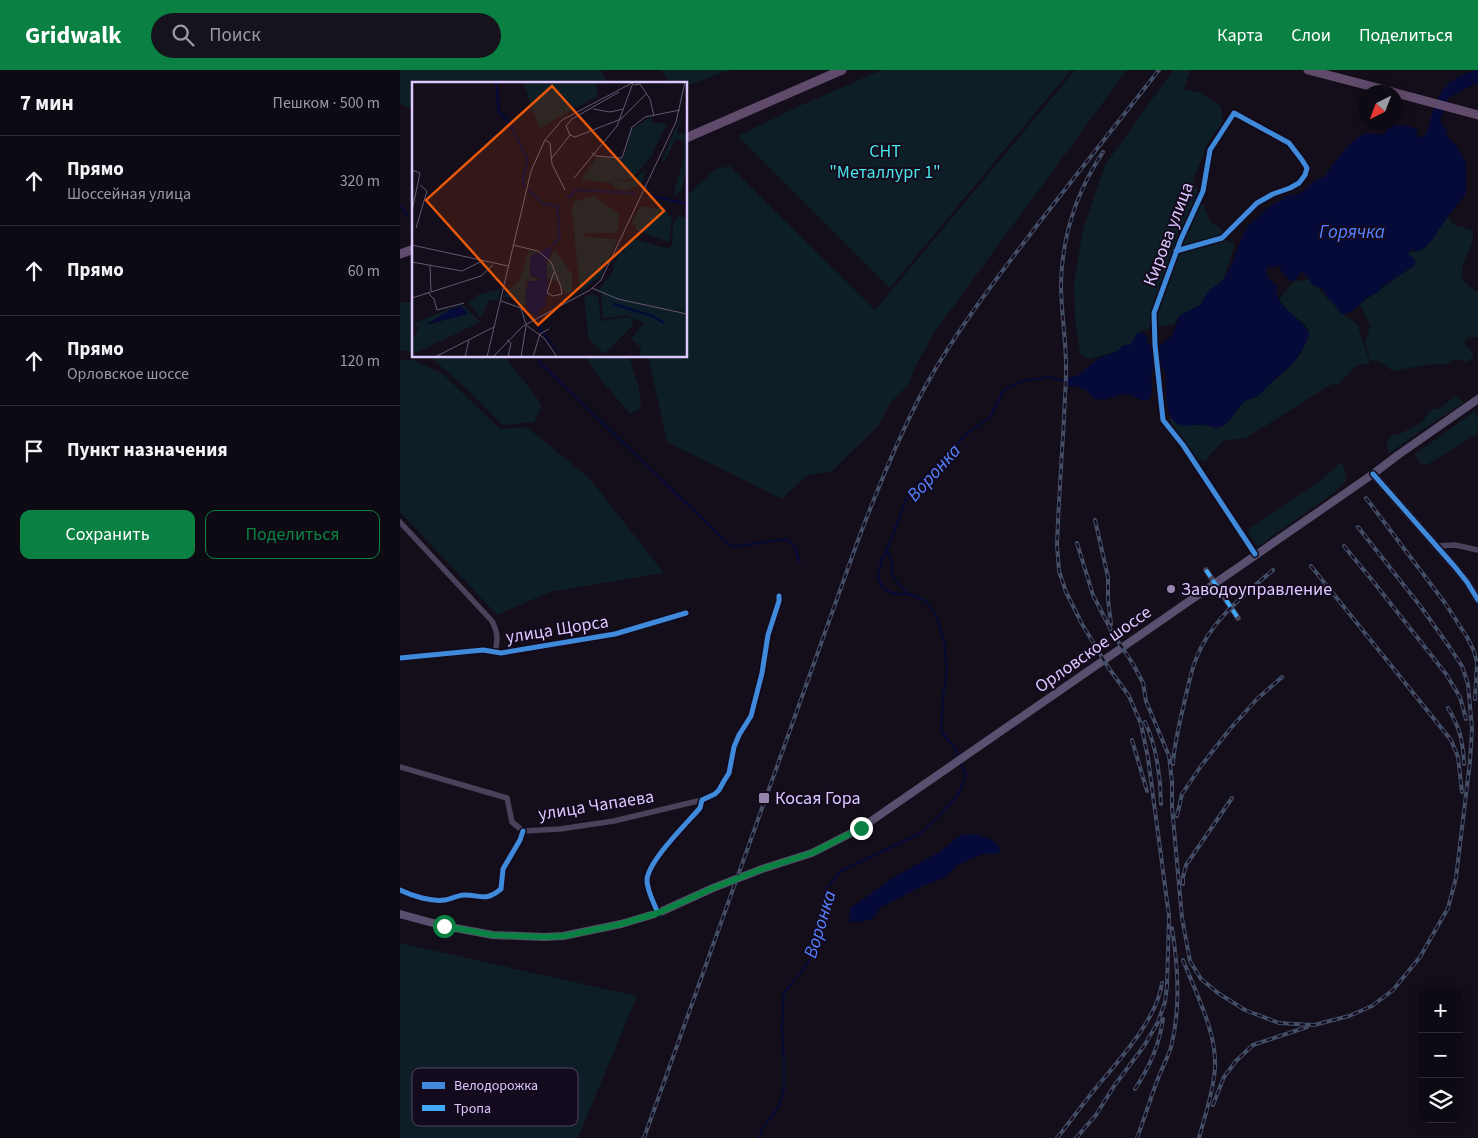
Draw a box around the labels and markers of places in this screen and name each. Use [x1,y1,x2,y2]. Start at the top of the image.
place label: Заводоуправление [1181,577,1332,602]
marker: Заводоуправление [1165,583,1177,595]
place label: Косая Гора [775,786,861,811]
marker: Косая Гора [757,791,771,805]

